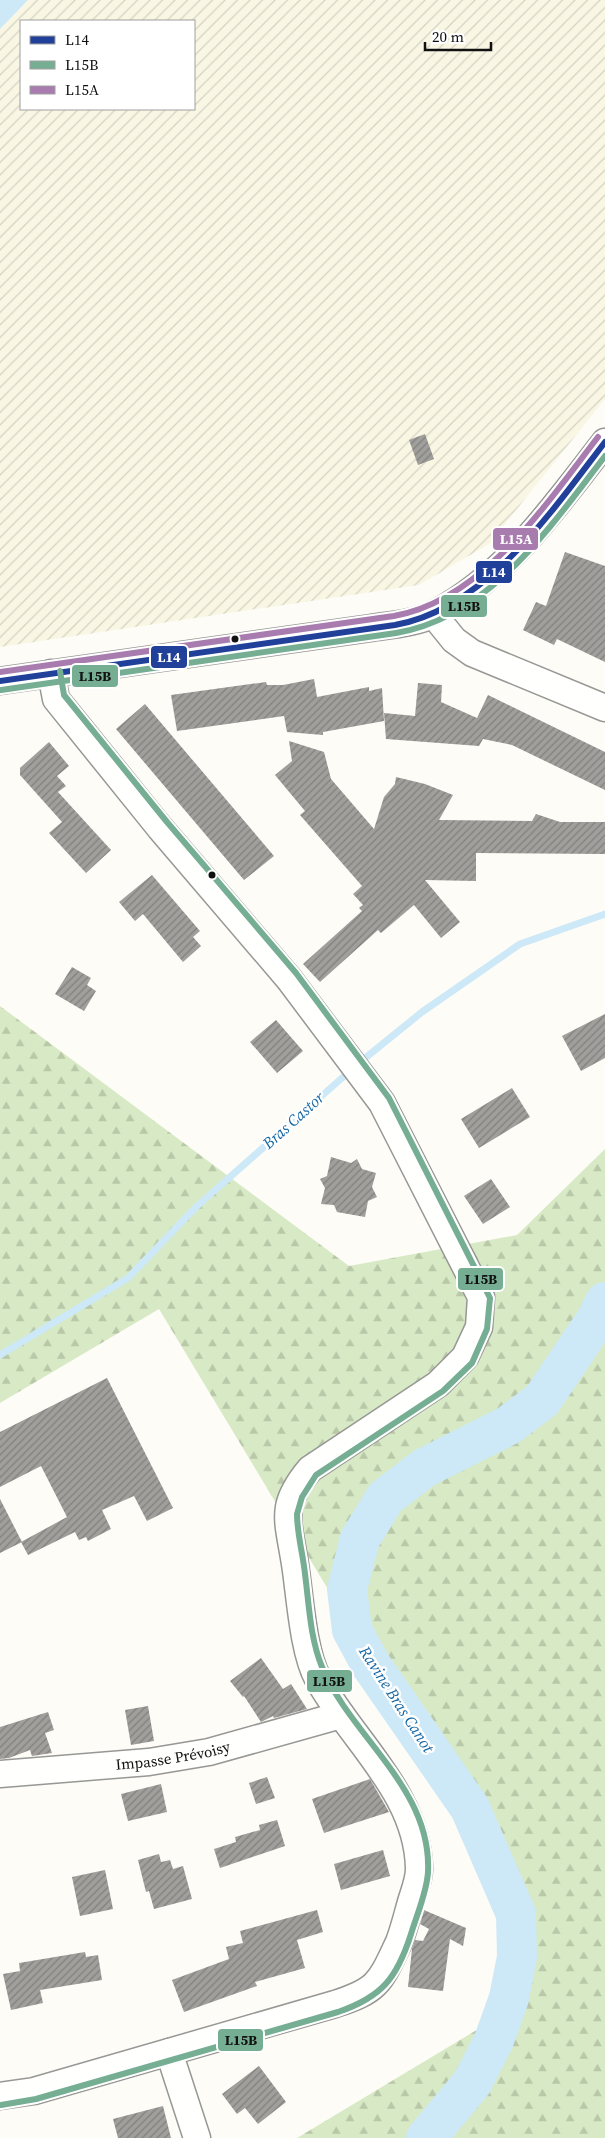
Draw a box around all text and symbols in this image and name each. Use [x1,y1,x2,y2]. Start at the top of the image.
legend [20,20,195,110]
scale bar [425,20,491,52]
text: 20 m [432,26,464,47]
text: L14 [65,29,89,50]
text: L15B [65,54,98,75]
text: L15A [65,79,99,100]
line badge: L15A [492,527,539,551]
text: L15A [500,529,533,549]
line badge: L14 [475,560,513,584]
text: L14 [482,562,506,582]
line badge: L15B [440,594,488,618]
text: L15B [448,596,480,616]
unlabelled marker [230,634,240,644]
line badge: L14 [150,645,188,669]
text: L14 [157,647,181,667]
line badge: L15B [71,664,119,688]
text: L15B [79,666,111,686]
unlabelled marker [207,870,217,880]
water label: Bras Castor [257,1086,329,1154]
line badge: L15B [457,1267,504,1291]
text: L15B [465,1269,497,1289]
water label: Ravine Bras Canot [354,1641,440,1757]
line badge: L15B [306,1669,353,1693]
text: L15B [313,1671,345,1691]
street label: Impasse Prévoisy [115,1735,233,1775]
line badge: L15B [217,2028,264,2052]
text: L15B [225,2030,257,2050]

